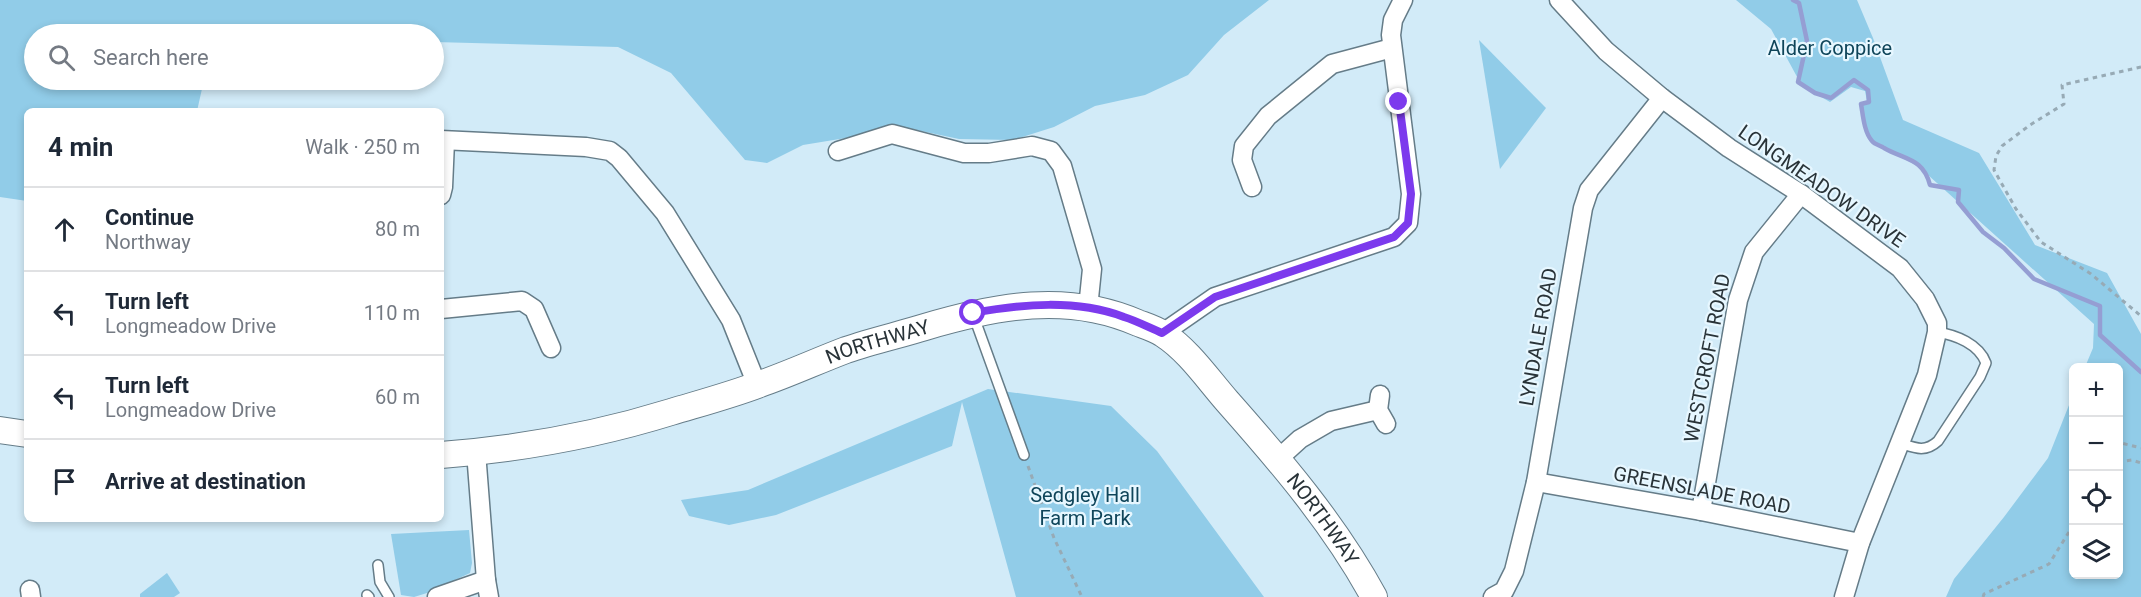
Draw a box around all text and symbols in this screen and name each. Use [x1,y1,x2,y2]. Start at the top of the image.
search box [24,24,444,90]
park label: Alder Coppice [1768,36,1892,60]
icon: search [45,41,78,74]
text: Search here [93,45,209,70]
route end [1385,88,1411,114]
street label: LONGMEADOW DRIVE [1734,119,1910,253]
text: 4 min [48,132,113,162]
text: Walk · 250 m [305,135,420,159]
text: Continue [105,205,194,230]
icon: ahead [48,213,81,246]
text: 80 m [375,217,420,241]
text: Northway [105,230,191,254]
street label: LYNDALE ROAD [1514,266,1562,408]
street label: WESTCROFT ROAD [1679,272,1735,444]
text: Turn left [105,289,189,314]
icon: left [48,297,81,330]
route start [959,299,985,325]
text: 110 m [364,301,420,325]
text: Longmeadow Drive [105,314,276,338]
street label: NORTHWAY [822,314,932,369]
map controls [2069,363,2123,579]
button: + [2069,363,2123,417]
text: Turn left [105,373,189,398]
icon: left [48,381,81,414]
text: 60 m [375,385,420,409]
text: Longmeadow Drive [105,398,276,422]
button: − [2069,417,2123,471]
street label: GREENSLADE ROAD [1611,461,1793,519]
icon: arrive [48,465,81,498]
street label: NORTHWAY [1282,468,1364,569]
text: Arrive at destination [105,469,306,494]
button: locate [2069,471,2123,525]
park label: Sedgley Hall Farm Park [1030,483,1140,530]
button: layers [2069,525,2123,579]

